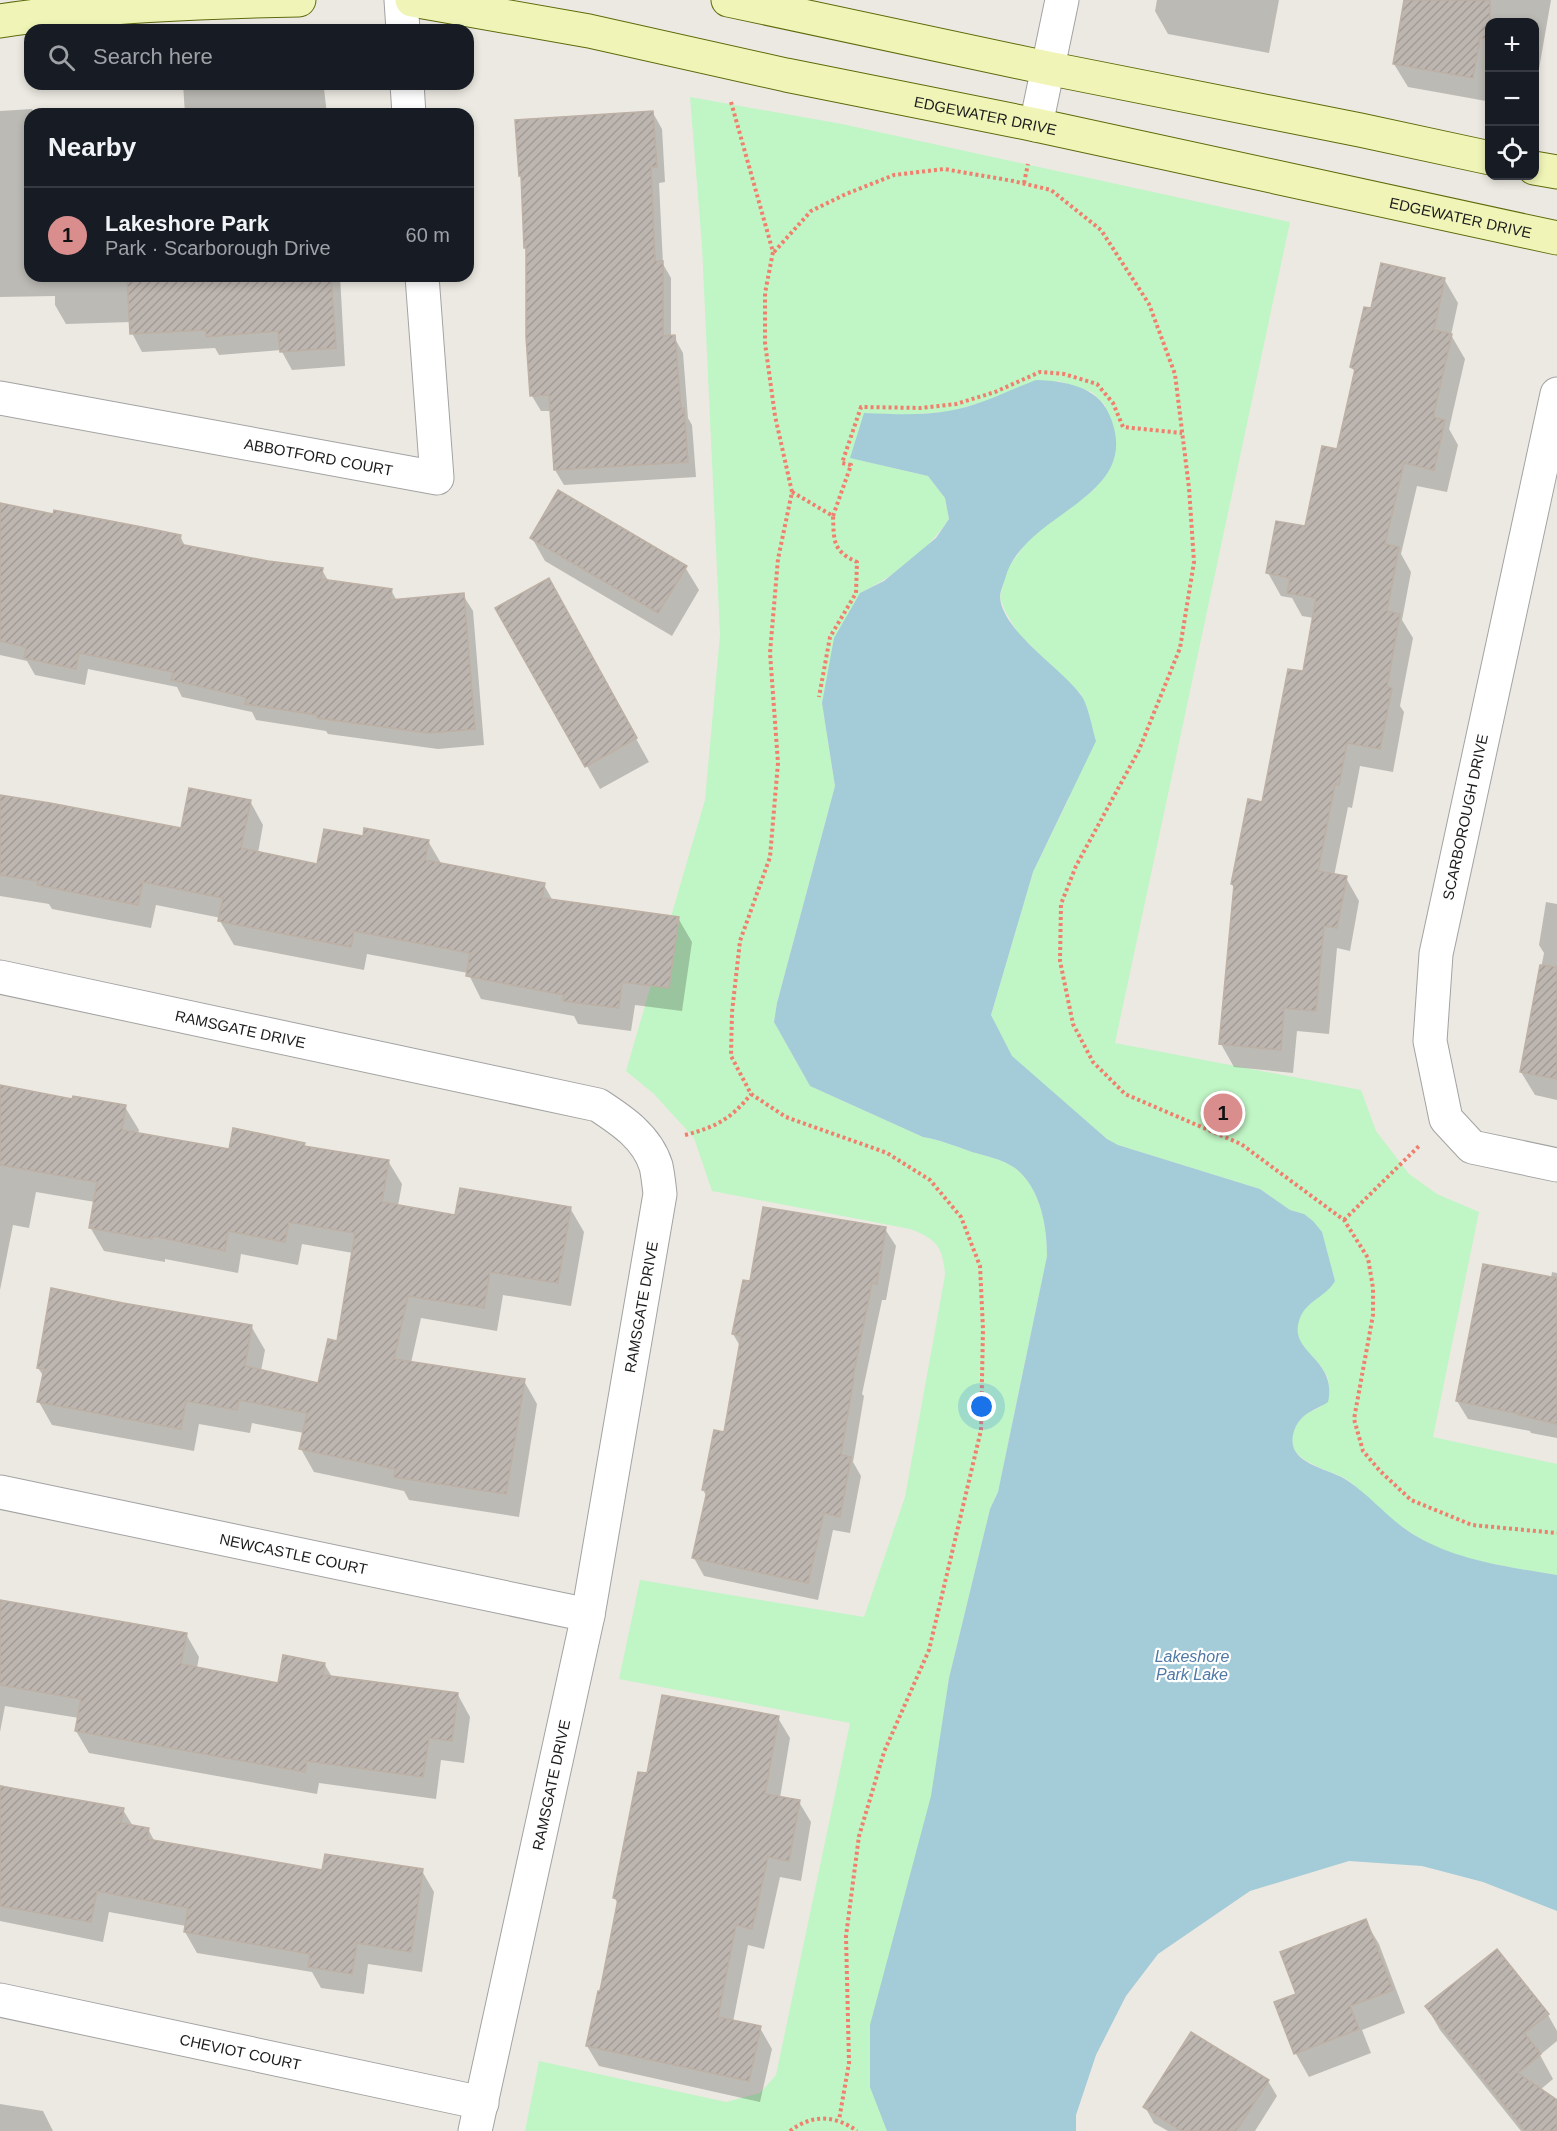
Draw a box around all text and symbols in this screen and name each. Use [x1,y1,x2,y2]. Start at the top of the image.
map controls [1485,18,1539,180]
button: + [1485,18,1539,72]
search box [24,24,474,90]
icon: search [45,41,78,74]
text: Search here [93,44,213,69]
button: − [1485,72,1539,126]
street label: EDGEWATER DRIVE [913,92,1058,138]
button: locate [1485,126,1539,180]
text: Nearby [48,132,136,162]
street label: EDGEWATER DRIVE [1388,193,1533,241]
text: Lakeshore Park [105,211,269,236]
text: 1 [62,224,73,246]
text: 60 m [406,224,450,246]
text: Park · Scarborough Drive [105,237,331,259]
street label: ABBOTFORD COURT [243,434,394,478]
street label: SCARBOROUGH DRIVE [1439,732,1491,902]
street label: RAMSGATE DRIVE [174,1006,307,1051]
pin: 1 [1204,1090,1242,1136]
street label: RAMSGATE DRIVE [621,1240,661,1374]
your location [967,1392,996,1421]
street label: NEWCASTLE COURT [218,1530,369,1577]
water label: Lakeshore Park Lake [1155,1648,1229,1683]
street label: RAMSGATE DRIVE [529,1718,573,1852]
street label: CHEVIOT COURT [178,2030,303,2073]

